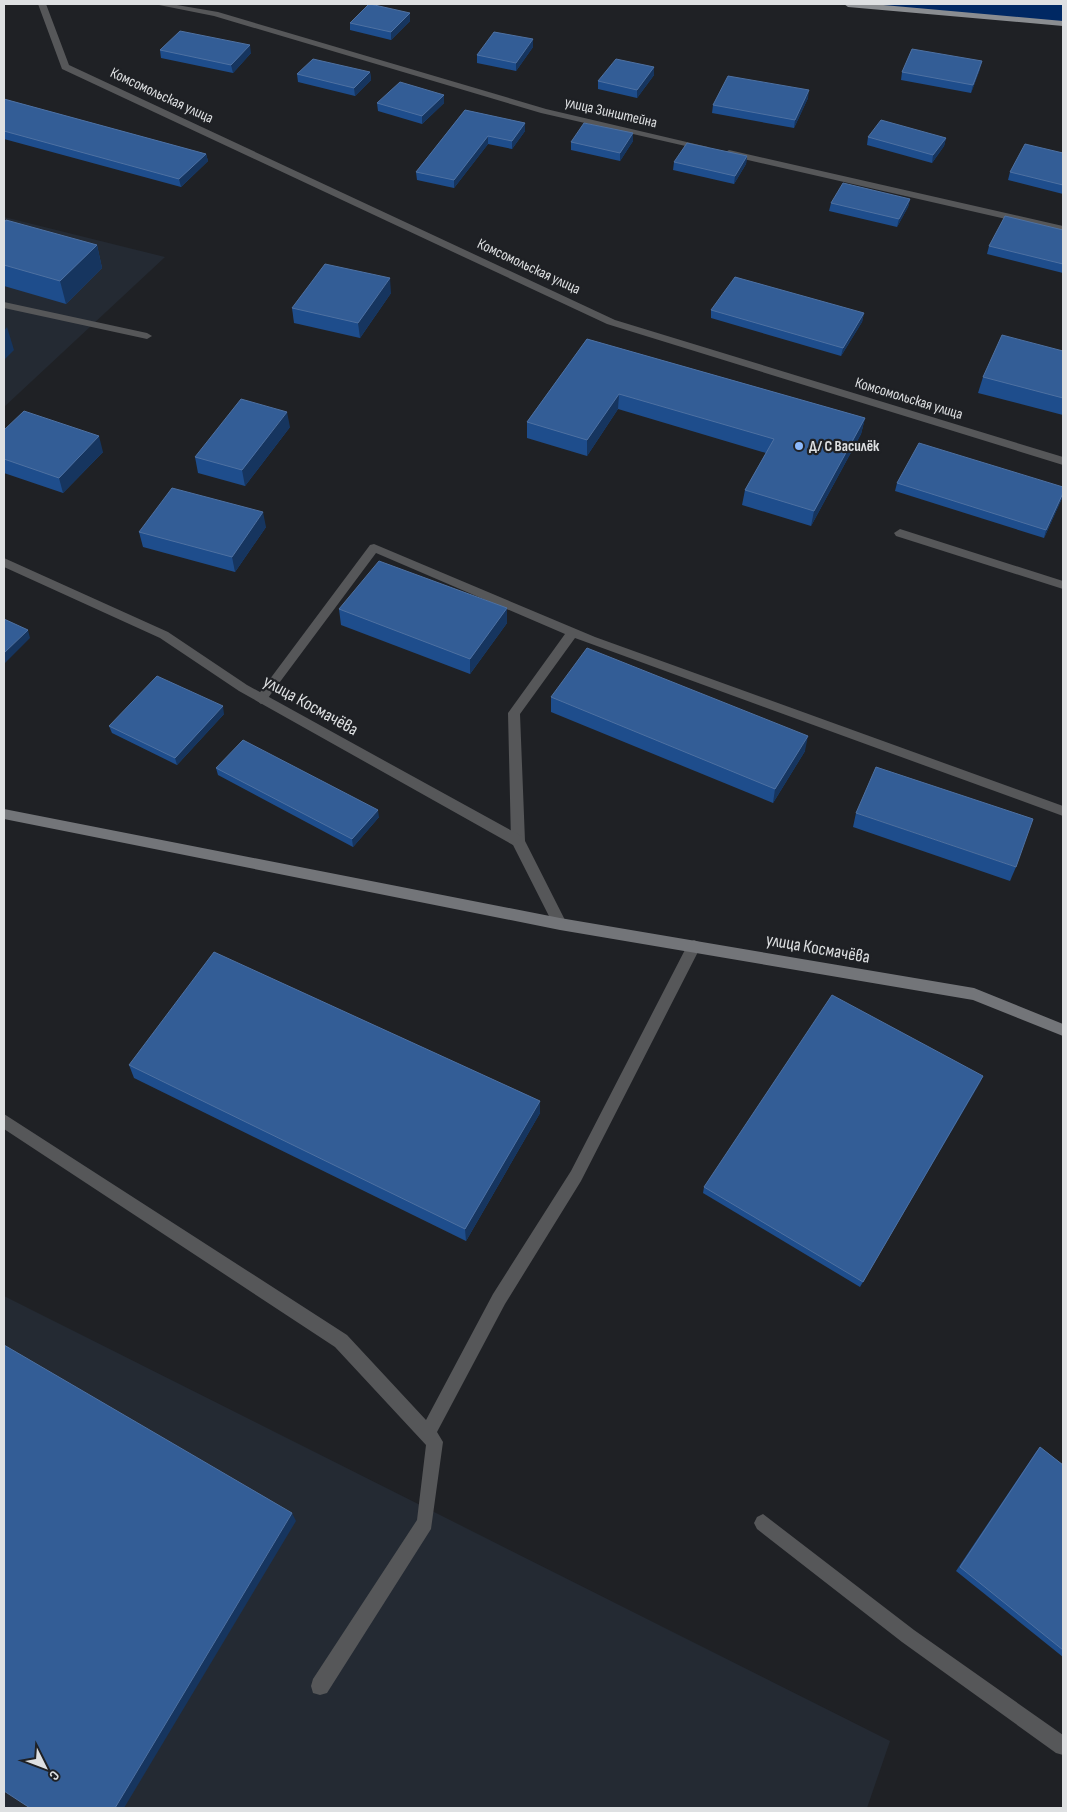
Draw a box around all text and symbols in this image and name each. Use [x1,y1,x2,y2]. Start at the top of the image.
street label: Комсомольская улица [107,63,217,128]
street label: улица Зинштейна [563,93,659,132]
street label: Комсомольская улица [474,234,584,299]
street label: Комсомольская улица [853,373,965,424]
place label: Д/ С Василёк [809,437,880,456]
marker: Д/ С Василёк [793,440,805,452]
street label: улица Космачёва [260,671,362,740]
street label: улица Космачёва [764,929,872,968]
north arrow [20,1742,70,1792]
text: С [46,1767,63,1784]

